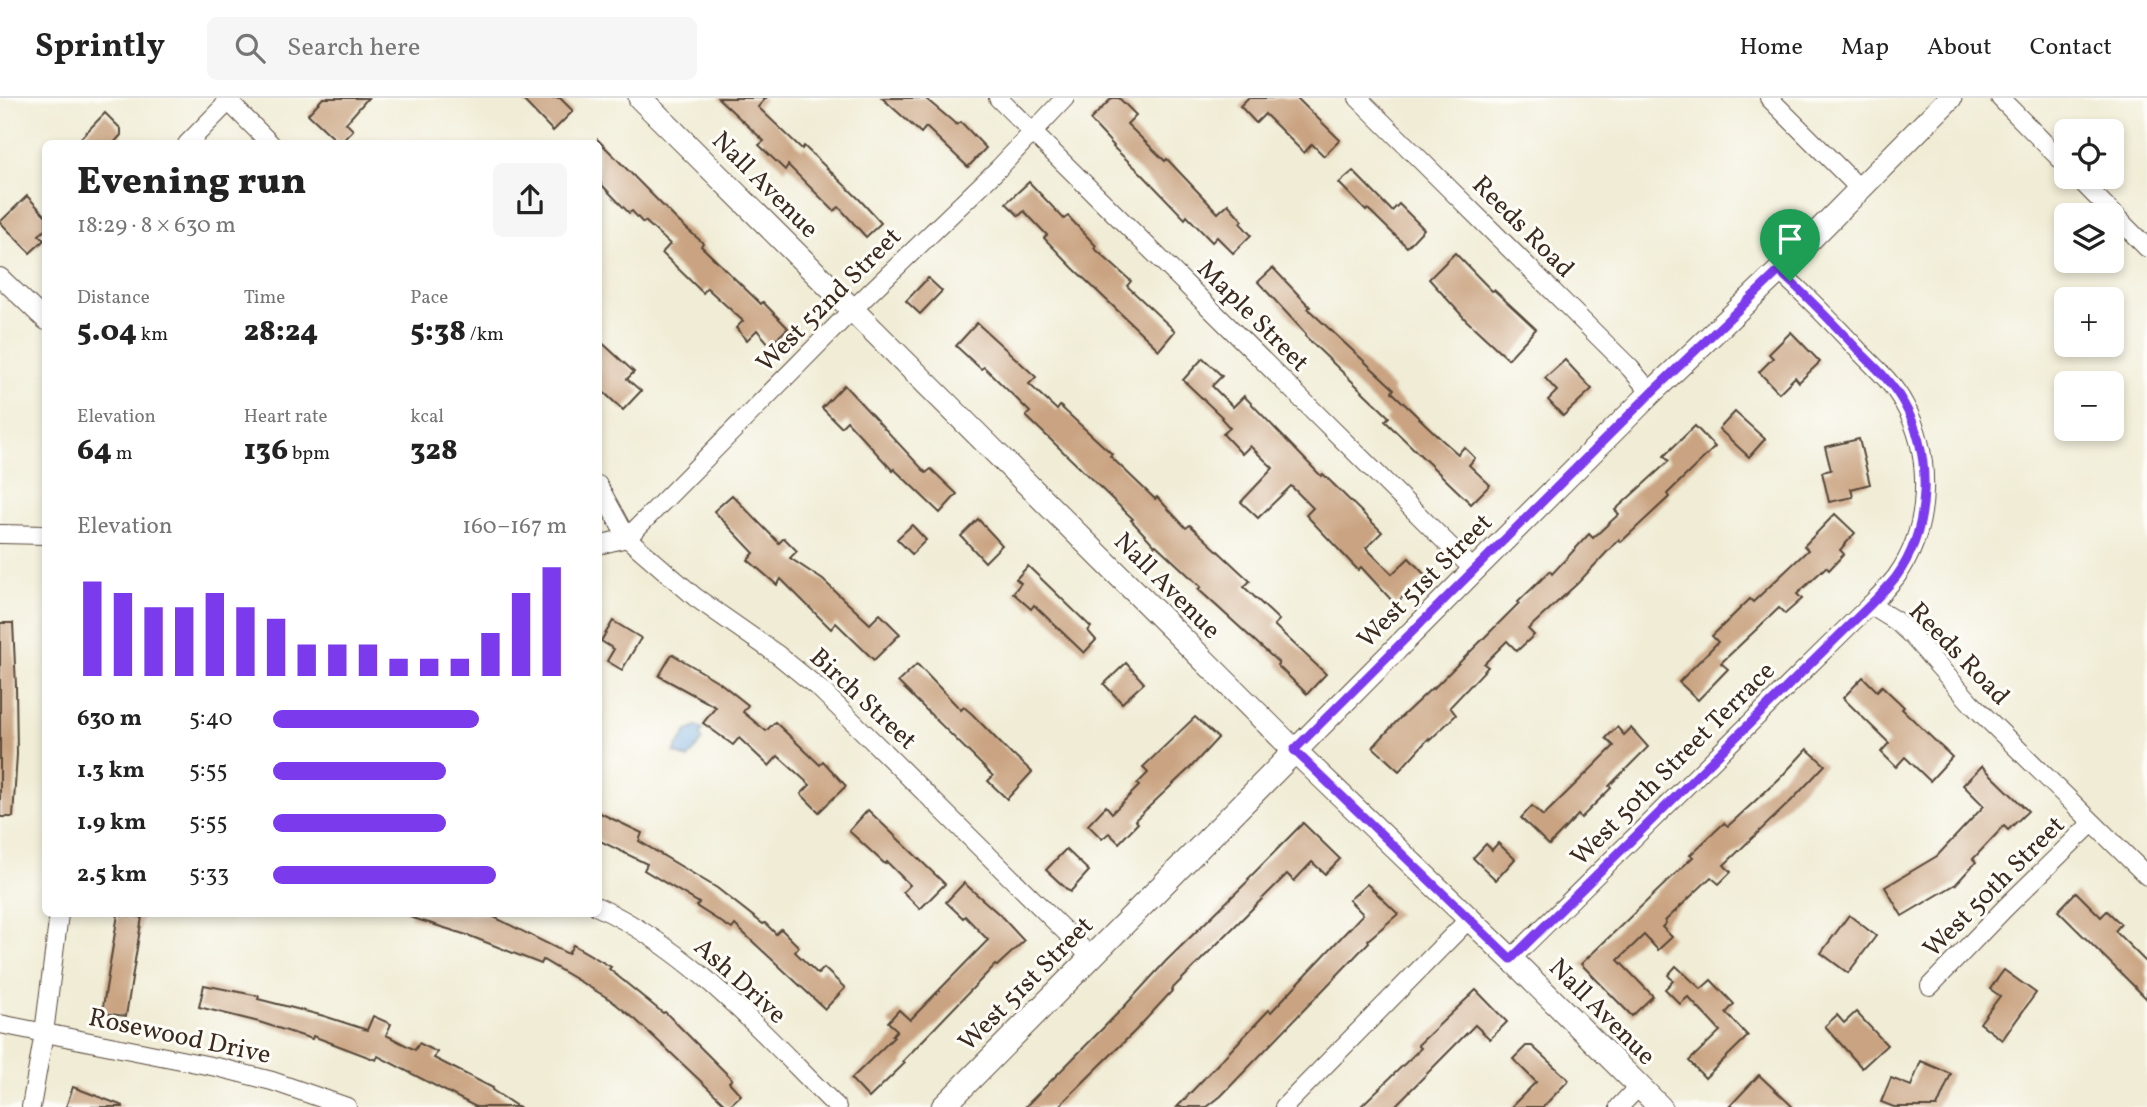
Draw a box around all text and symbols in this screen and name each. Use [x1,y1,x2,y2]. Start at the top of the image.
search box [207,17,697,80]
text: Sprintly [35,25,165,71]
icon: search [231,29,269,67]
text: Search here [287,30,420,66]
text: Home [1739,31,1803,65]
text: Map [1841,31,1889,65]
text: About [1927,31,1992,65]
text: Contact [2030,31,2112,65]
map controls [2054,119,2124,441]
button: locate [2054,119,2124,189]
street label: Nall Avenue [703,124,826,247]
text: Evening run [77,157,307,210]
button: share [493,163,567,237]
street label: Reeds Road [1463,168,1582,287]
button: layers [2054,203,2124,273]
pin [1760,209,1820,281]
text: 18:29 · 8 × 630 m [77,210,236,242]
street label: West 52nd Street [749,220,910,381]
icon: arrive [1771,220,1809,258]
street label: Maple Street [1189,252,1317,380]
text: Distance [77,285,150,311]
text: Time [244,285,285,311]
text: Pace [410,285,448,311]
button: + [2054,287,2124,357]
text: 5.04 [77,311,137,353]
text: 28:24 [244,311,318,353]
text: 5:38 [410,311,466,353]
text: km [137,322,168,348]
text: /km [466,322,504,348]
button: − [2054,371,2124,441]
text: Elevation [77,404,156,430]
text: Heart rate [244,404,328,430]
text: kcal [410,404,444,430]
text: 64 [77,430,112,472]
text: 136 [244,430,288,472]
text: 328 [410,430,458,472]
text: m [112,441,133,467]
text: bpm [288,441,330,467]
street label: West 51st Street [1350,506,1501,657]
text: Elevation [77,511,173,543]
text: 160–167 m [462,511,567,543]
street label: Nall Avenue [1105,525,1228,648]
street label: Reeds Road [1900,595,2017,714]
street label: Birch Street [801,640,924,759]
street label: West 50th Street Terrace [1563,654,1784,875]
text: 630 m [77,703,142,735]
text: 5:40 [189,703,233,735]
text: 1.3 km [77,755,145,787]
text: 5:55 [189,755,228,787]
text: 1.9 km [77,807,146,839]
text: 5:55 [189,807,228,839]
street label: West 50th Street [1915,808,2073,966]
text: 2.5 km [77,859,147,891]
text: 5:33 [189,859,229,891]
street label: West 51st Street [951,909,1102,1060]
street label: Ash Drive [685,930,794,1033]
street label: Nall Avenue [1540,951,1663,1074]
street label: Rosewood Drive [85,1000,274,1074]

